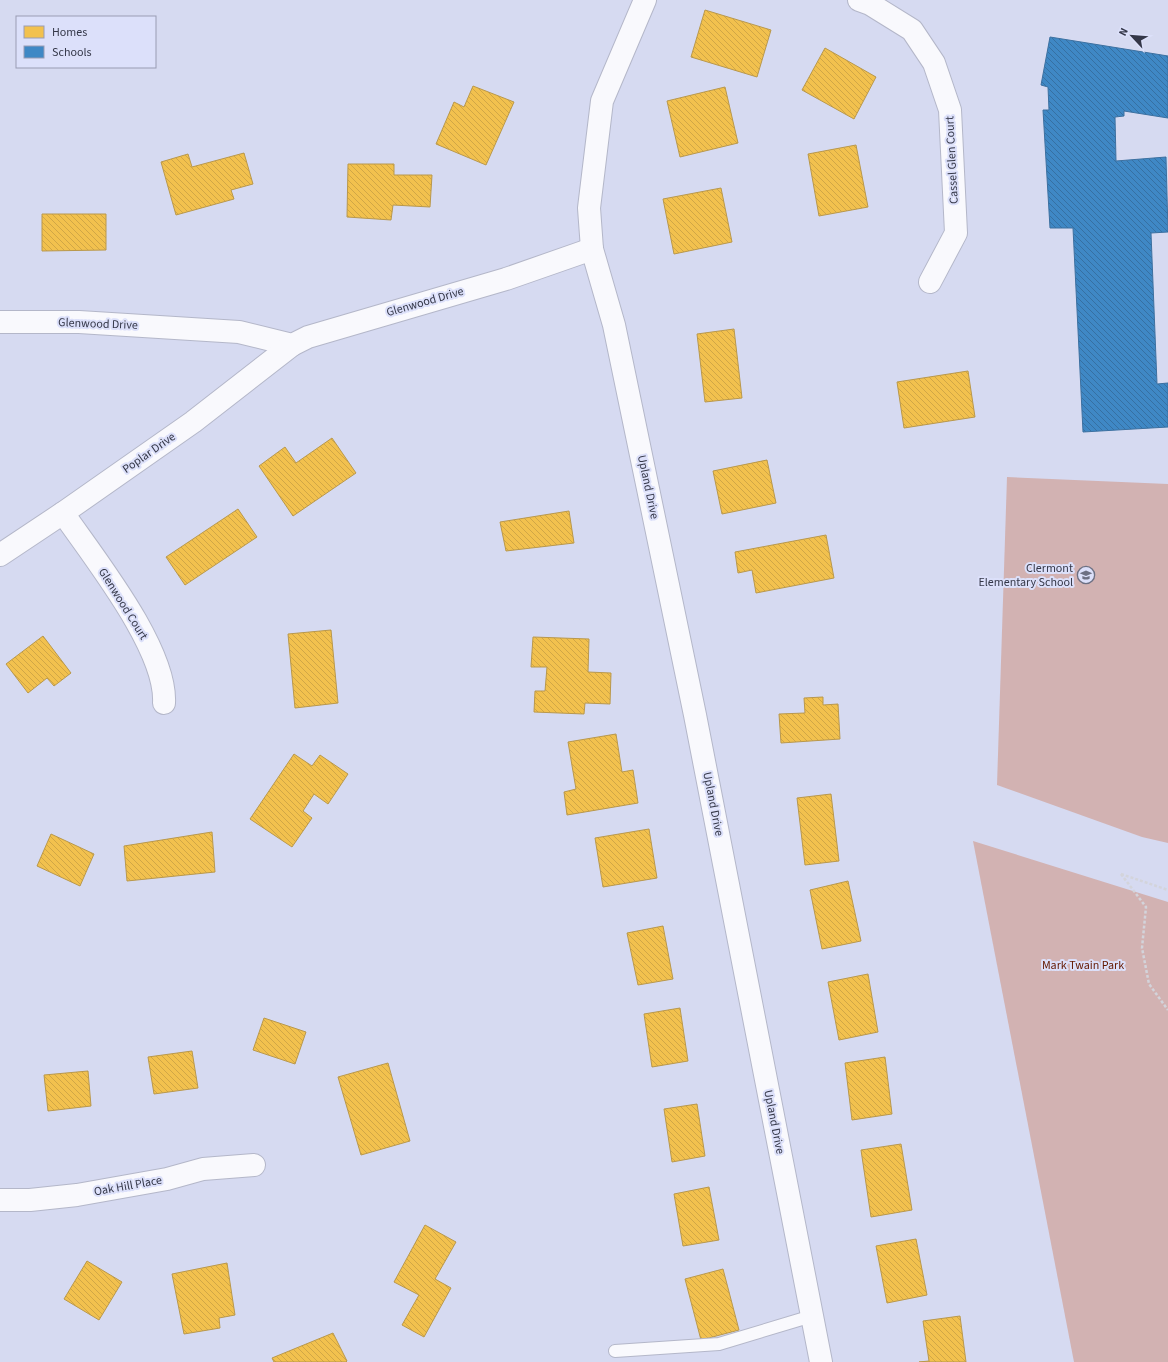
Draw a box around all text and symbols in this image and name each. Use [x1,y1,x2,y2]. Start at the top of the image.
legend [16,16,156,68]
north arrow [1112,16,1152,56]
text: Homes [52,24,87,41]
text: N [1115,25,1132,38]
text: Schools [52,44,92,61]
street label: Cassel Glen Court [941,116,963,204]
street label: Glenwood Drive [384,283,466,321]
street label: Glenwood Drive [58,314,138,334]
street label: Poplar Drive [119,428,179,478]
street label: Upland Drive [633,453,663,521]
place label: Clermont Elementary School [978,560,1073,591]
street label: Glenwood Court [94,565,152,643]
school or university icon: Clermont Elementary School [1076,565,1096,585]
street label: Upland Drive [698,770,728,838]
park label: Mark Twain Park [1042,957,1124,974]
street label: Upland Drive [759,1088,789,1156]
street label: Oak Hill Place [93,1172,163,1200]

